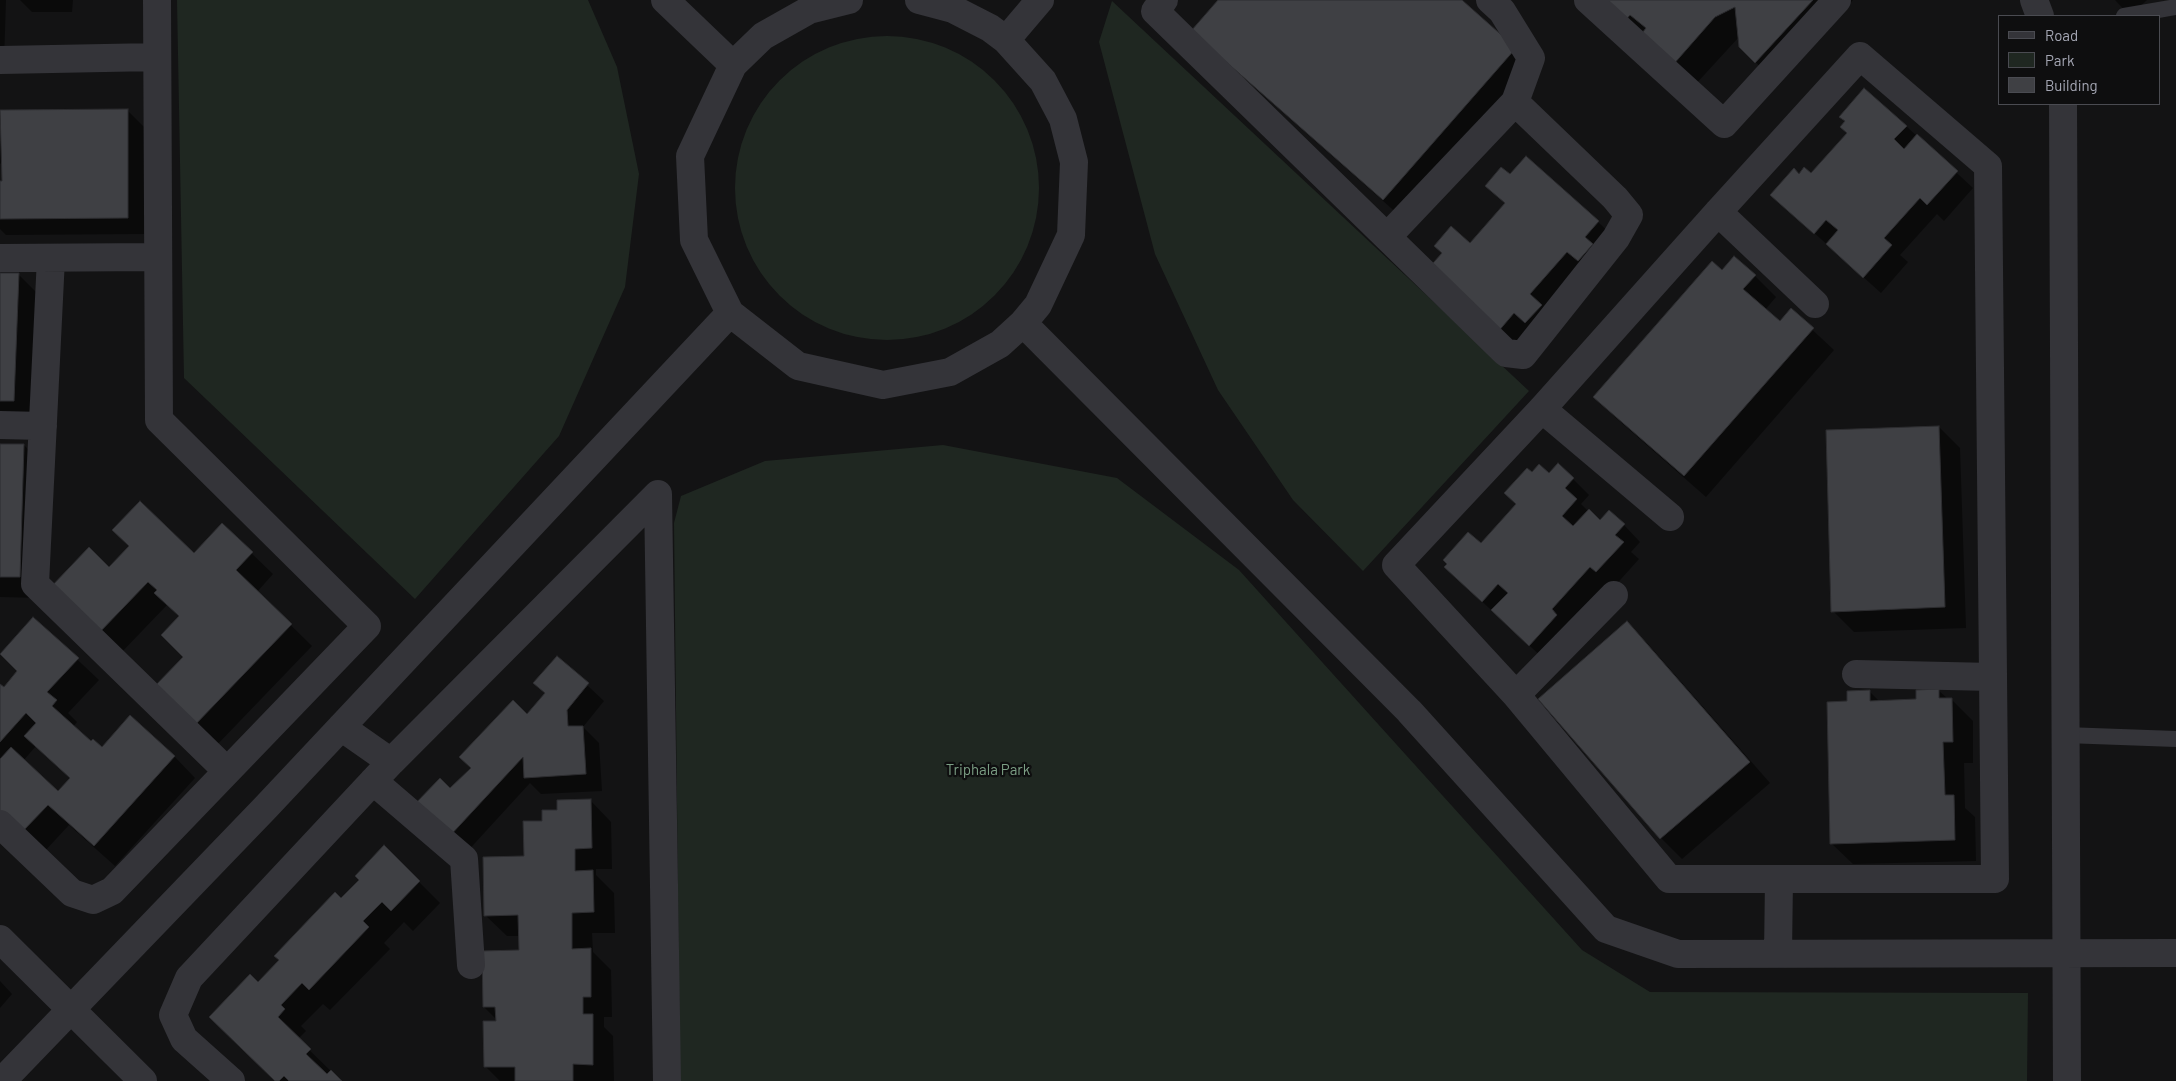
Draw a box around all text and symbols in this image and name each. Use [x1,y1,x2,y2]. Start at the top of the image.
legend [1998,15,2161,105]
text: Road [2045,26,2078,44]
text: Park [2045,51,2074,69]
text: Building [2045,76,2098,94]
park label: Triphala Park [946,761,1030,779]

